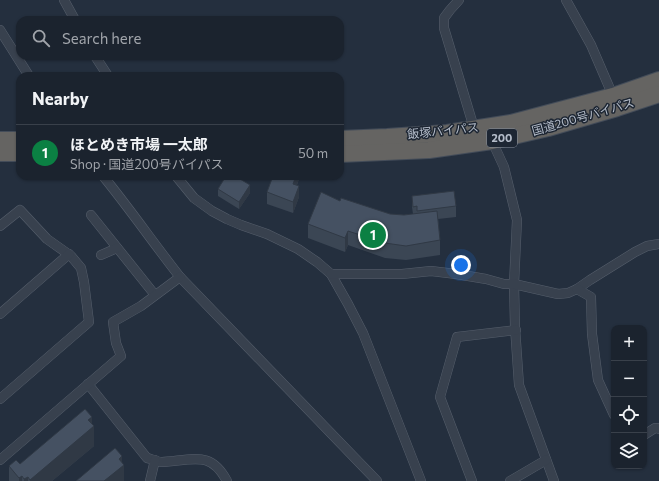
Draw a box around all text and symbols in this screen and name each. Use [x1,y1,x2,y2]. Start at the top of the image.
search box [16,16,344,60]
icon: search [30,27,52,49]
text: Search here [62,29,141,47]
text: Nearby [32,88,89,109]
street label: 国道200号バイパス [530,95,636,137]
street label: 飯塚バイパス [406,119,479,141]
road number: 200 [487,129,517,147]
text: ほとめき市場 一太郎 [70,135,208,153]
text: 1 [42,145,48,161]
text: 50 m [298,145,328,161]
text: Shop · 国道200号バイパス [70,156,223,172]
pin: 1 [360,220,386,250]
your location [451,255,471,275]
map controls [611,325,647,469]
button: + [611,325,647,361]
button: − [611,361,647,397]
button: locate [611,397,647,433]
button: layers [611,433,647,469]

